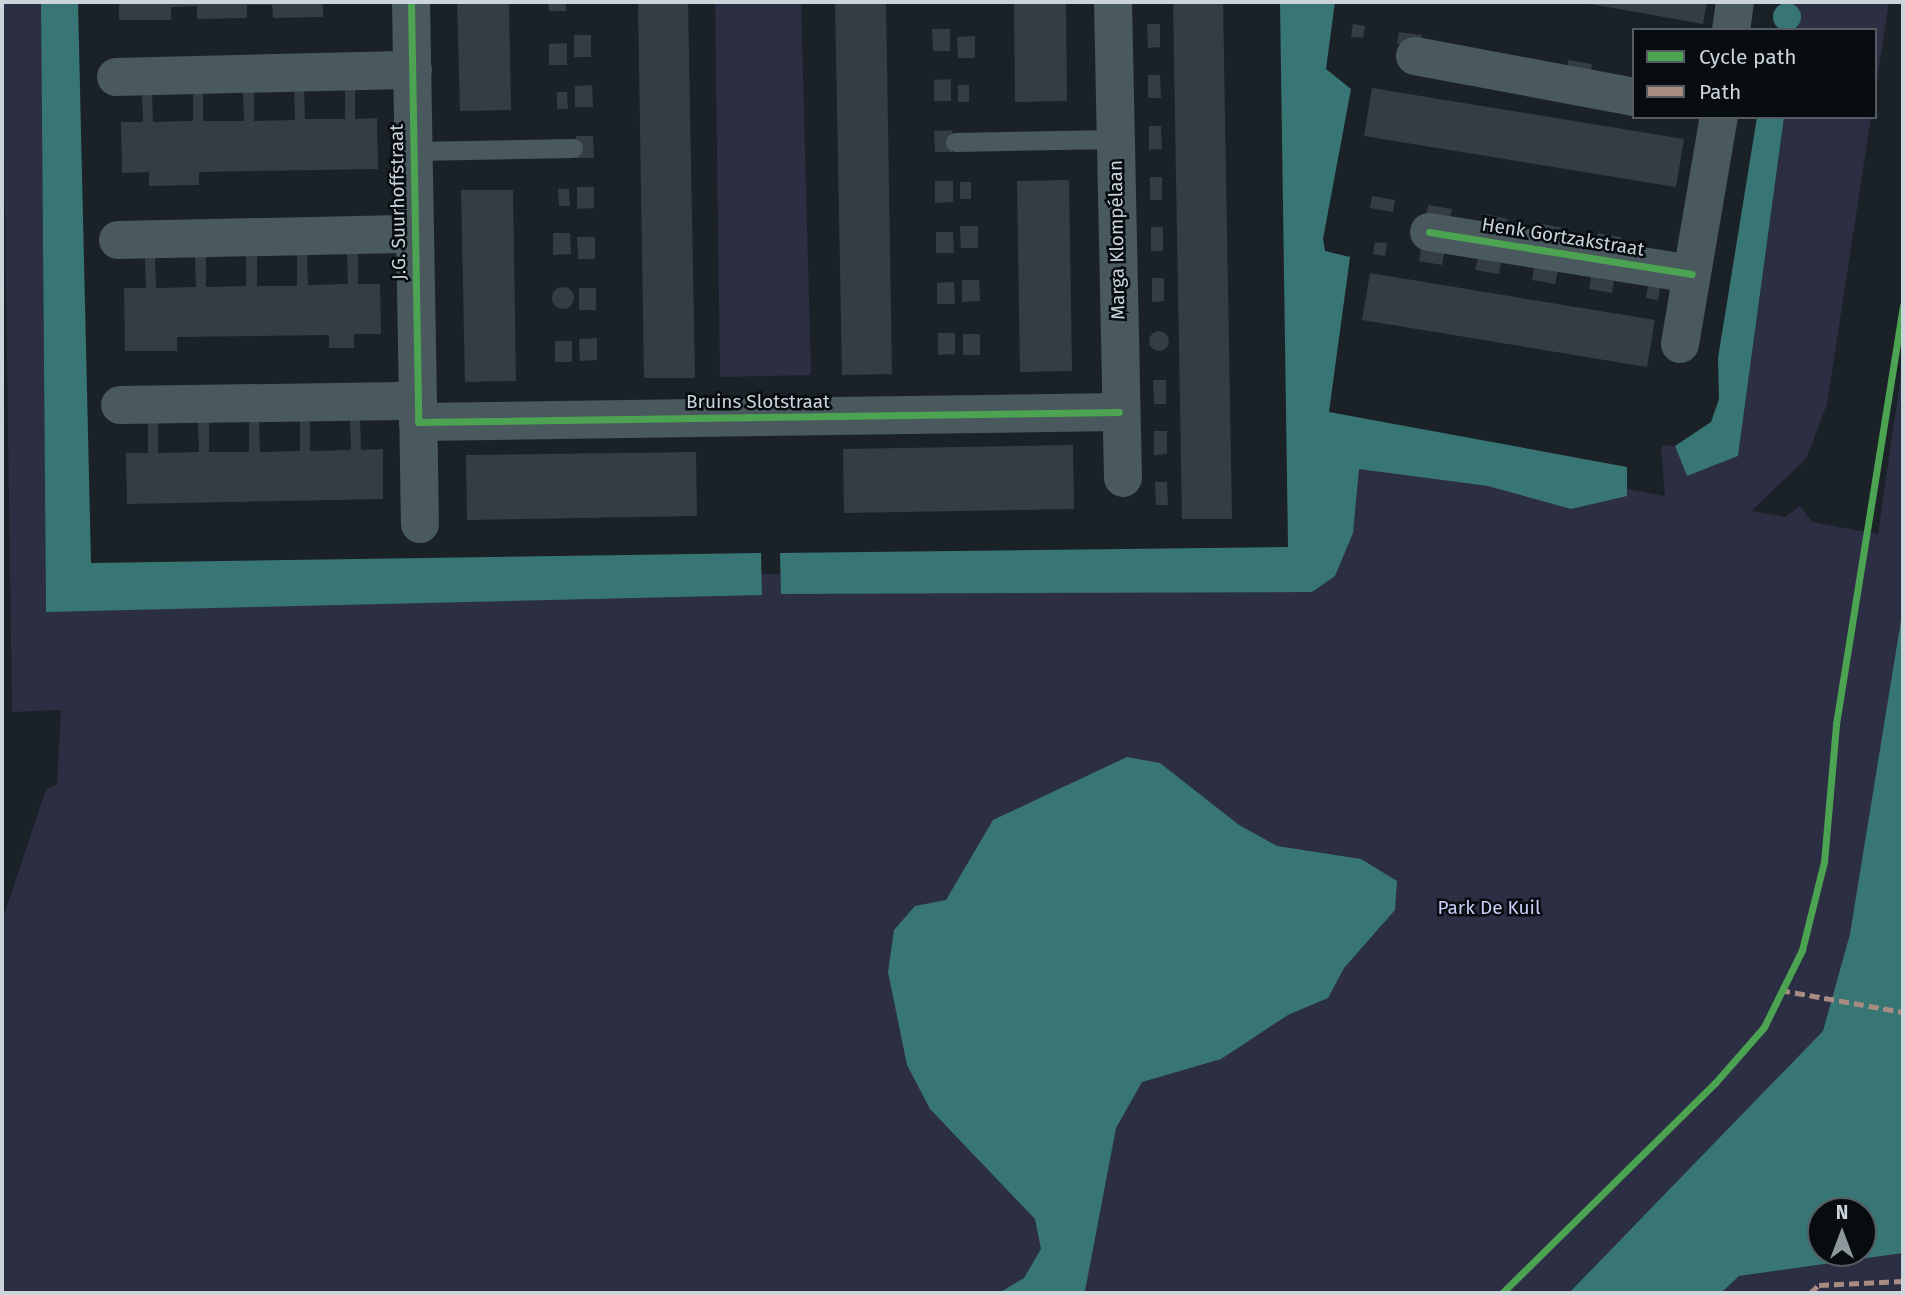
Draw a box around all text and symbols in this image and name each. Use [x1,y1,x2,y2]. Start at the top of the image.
legend [1632,28,1877,119]
text: Cycle path [1699,44,1797,70]
text: Path [1699,79,1741,105]
street label: J.G. Suurhoffstraat [385,124,411,280]
street label: Marga Klompélaan [1104,160,1130,320]
street label: Henk Gortzakstraat [1480,213,1646,261]
street label: Bruins Slotstraat [686,391,830,413]
park label: Park De Kuil [1437,897,1541,919]
north arrow [1807,1197,1877,1267]
text: N [1836,1201,1848,1224]

